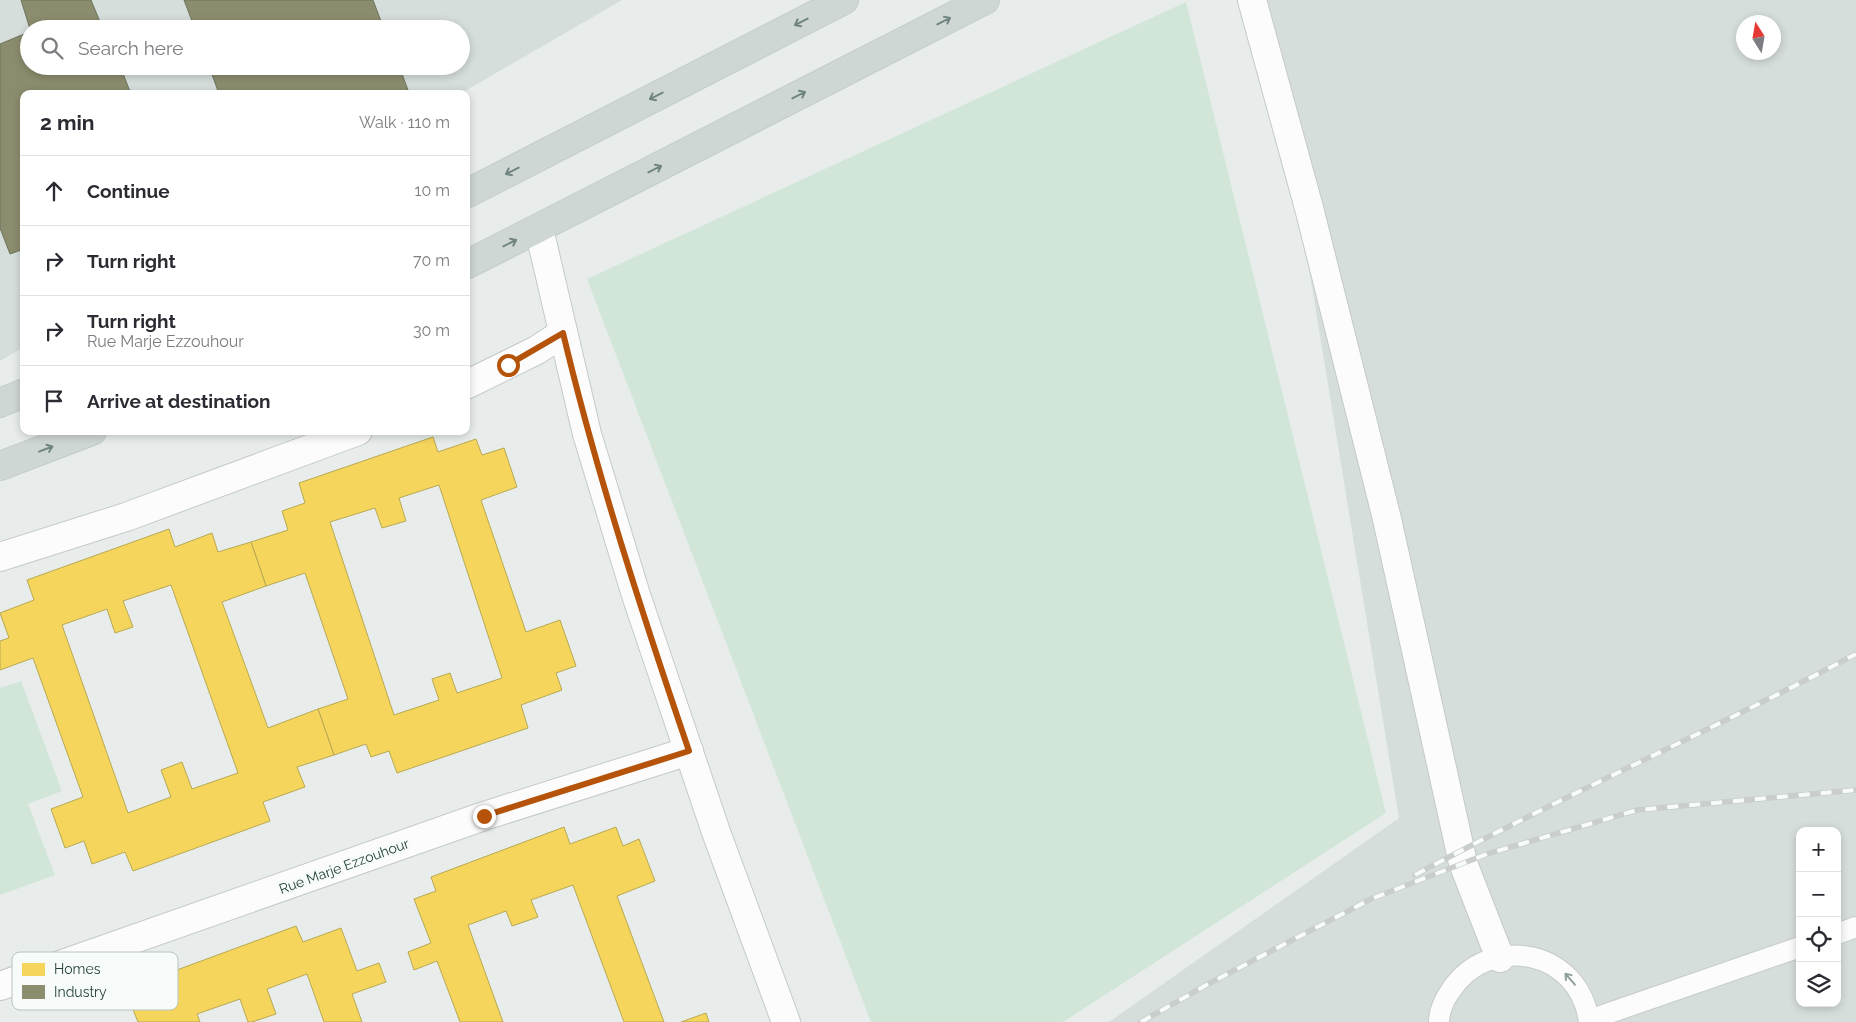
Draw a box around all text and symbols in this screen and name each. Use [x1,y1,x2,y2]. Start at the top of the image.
north arrow [1736,15,1781,60]
one-way arrow [936,16,951,25]
one-way arrow [793,17,808,27]
search box [20,20,470,75]
icon: search [38,34,66,62]
text: Search here [78,37,184,59]
one-way arrow [792,90,807,100]
one-way arrow [649,92,664,101]
text: 2 min [40,110,94,135]
text: Walk · 110 m [359,113,450,132]
one-way arrow [647,164,662,173]
one-way arrow [504,166,519,176]
icon: ahead [40,177,68,205]
text: Continue [87,180,170,202]
text: 10 m [415,181,450,200]
one-way arrow [502,238,517,247]
icon: right [40,247,68,275]
text: Turn right [87,250,176,272]
text: 70 m [413,251,450,270]
text: Turn right [87,310,176,332]
icon: right [40,317,68,345]
text: 30 m [413,321,450,340]
text: Rue Marje Ezzouhour [87,332,244,351]
route start [497,354,520,377]
icon: arrive [40,387,68,415]
text: Arrive at destination [87,390,271,412]
one-way arrow [38,444,53,453]
route end [473,805,496,828]
map controls [1796,827,1841,1007]
button: + [1796,827,1841,872]
street label: Rue Marje Ezzouhour [277,835,411,897]
button: − [1796,872,1841,917]
button: locate [1796,917,1841,962]
legend [12,952,178,1010]
text: Homes [54,961,101,977]
button: layers [1796,962,1841,1007]
one-way arrow [1564,972,1575,985]
text: Industry [54,984,107,1000]

